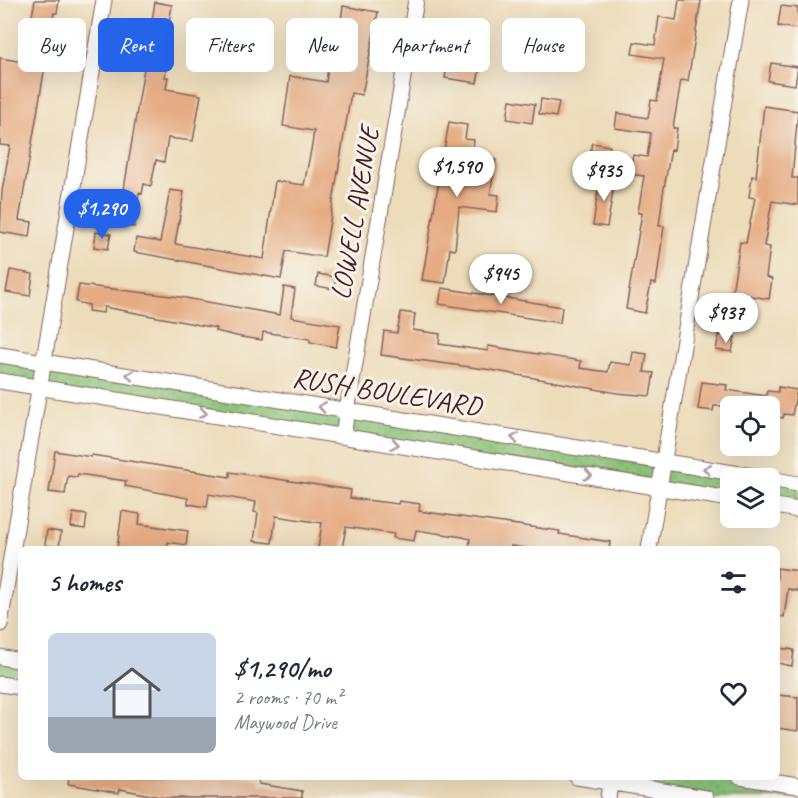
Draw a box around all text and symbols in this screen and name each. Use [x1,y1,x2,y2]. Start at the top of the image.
chip: Buy [18,18,86,72]
chip: Rent [98,18,174,72]
chip: Filters [186,18,274,72]
chip: New [286,18,358,72]
chip: Apartment [370,18,490,72]
chip: House [502,18,585,72]
street label: LOWELL AVENUE [322,120,388,302]
pin: $1,590 [408,147,506,198]
pin: $935 [568,151,640,202]
text: $1,590 [433,154,481,179]
text: $935 [586,158,622,183]
pin: $1,290 [53,189,151,240]
text: $1,290 [78,196,126,221]
pin: $945 [465,254,537,305]
text: $945 [483,261,519,286]
pin: $937 [690,293,762,344]
text: $937 [708,300,744,325]
street label: RUSH BOULEVARD [290,359,485,424]
one-way arrow [125,370,134,382]
map controls [720,396,780,528]
button: locate [720,396,780,456]
one-way arrow [317,401,327,413]
one-way arrow [198,406,208,419]
one-way arrow [510,432,520,445]
one-way arrow [390,437,400,450]
one-way arrow [702,464,712,476]
button: layers [720,468,780,528]
one-way arrow [583,469,593,481]
text: 5 homes [48,566,121,599]
icon: filters [717,566,750,599]
text: $1,290/mo [234,652,331,685]
icon: home [96,657,168,729]
icon: heart [717,677,750,710]
text: 2 rooms · 70 m² [234,685,342,710]
text: Maywood Drive [234,710,337,735]

